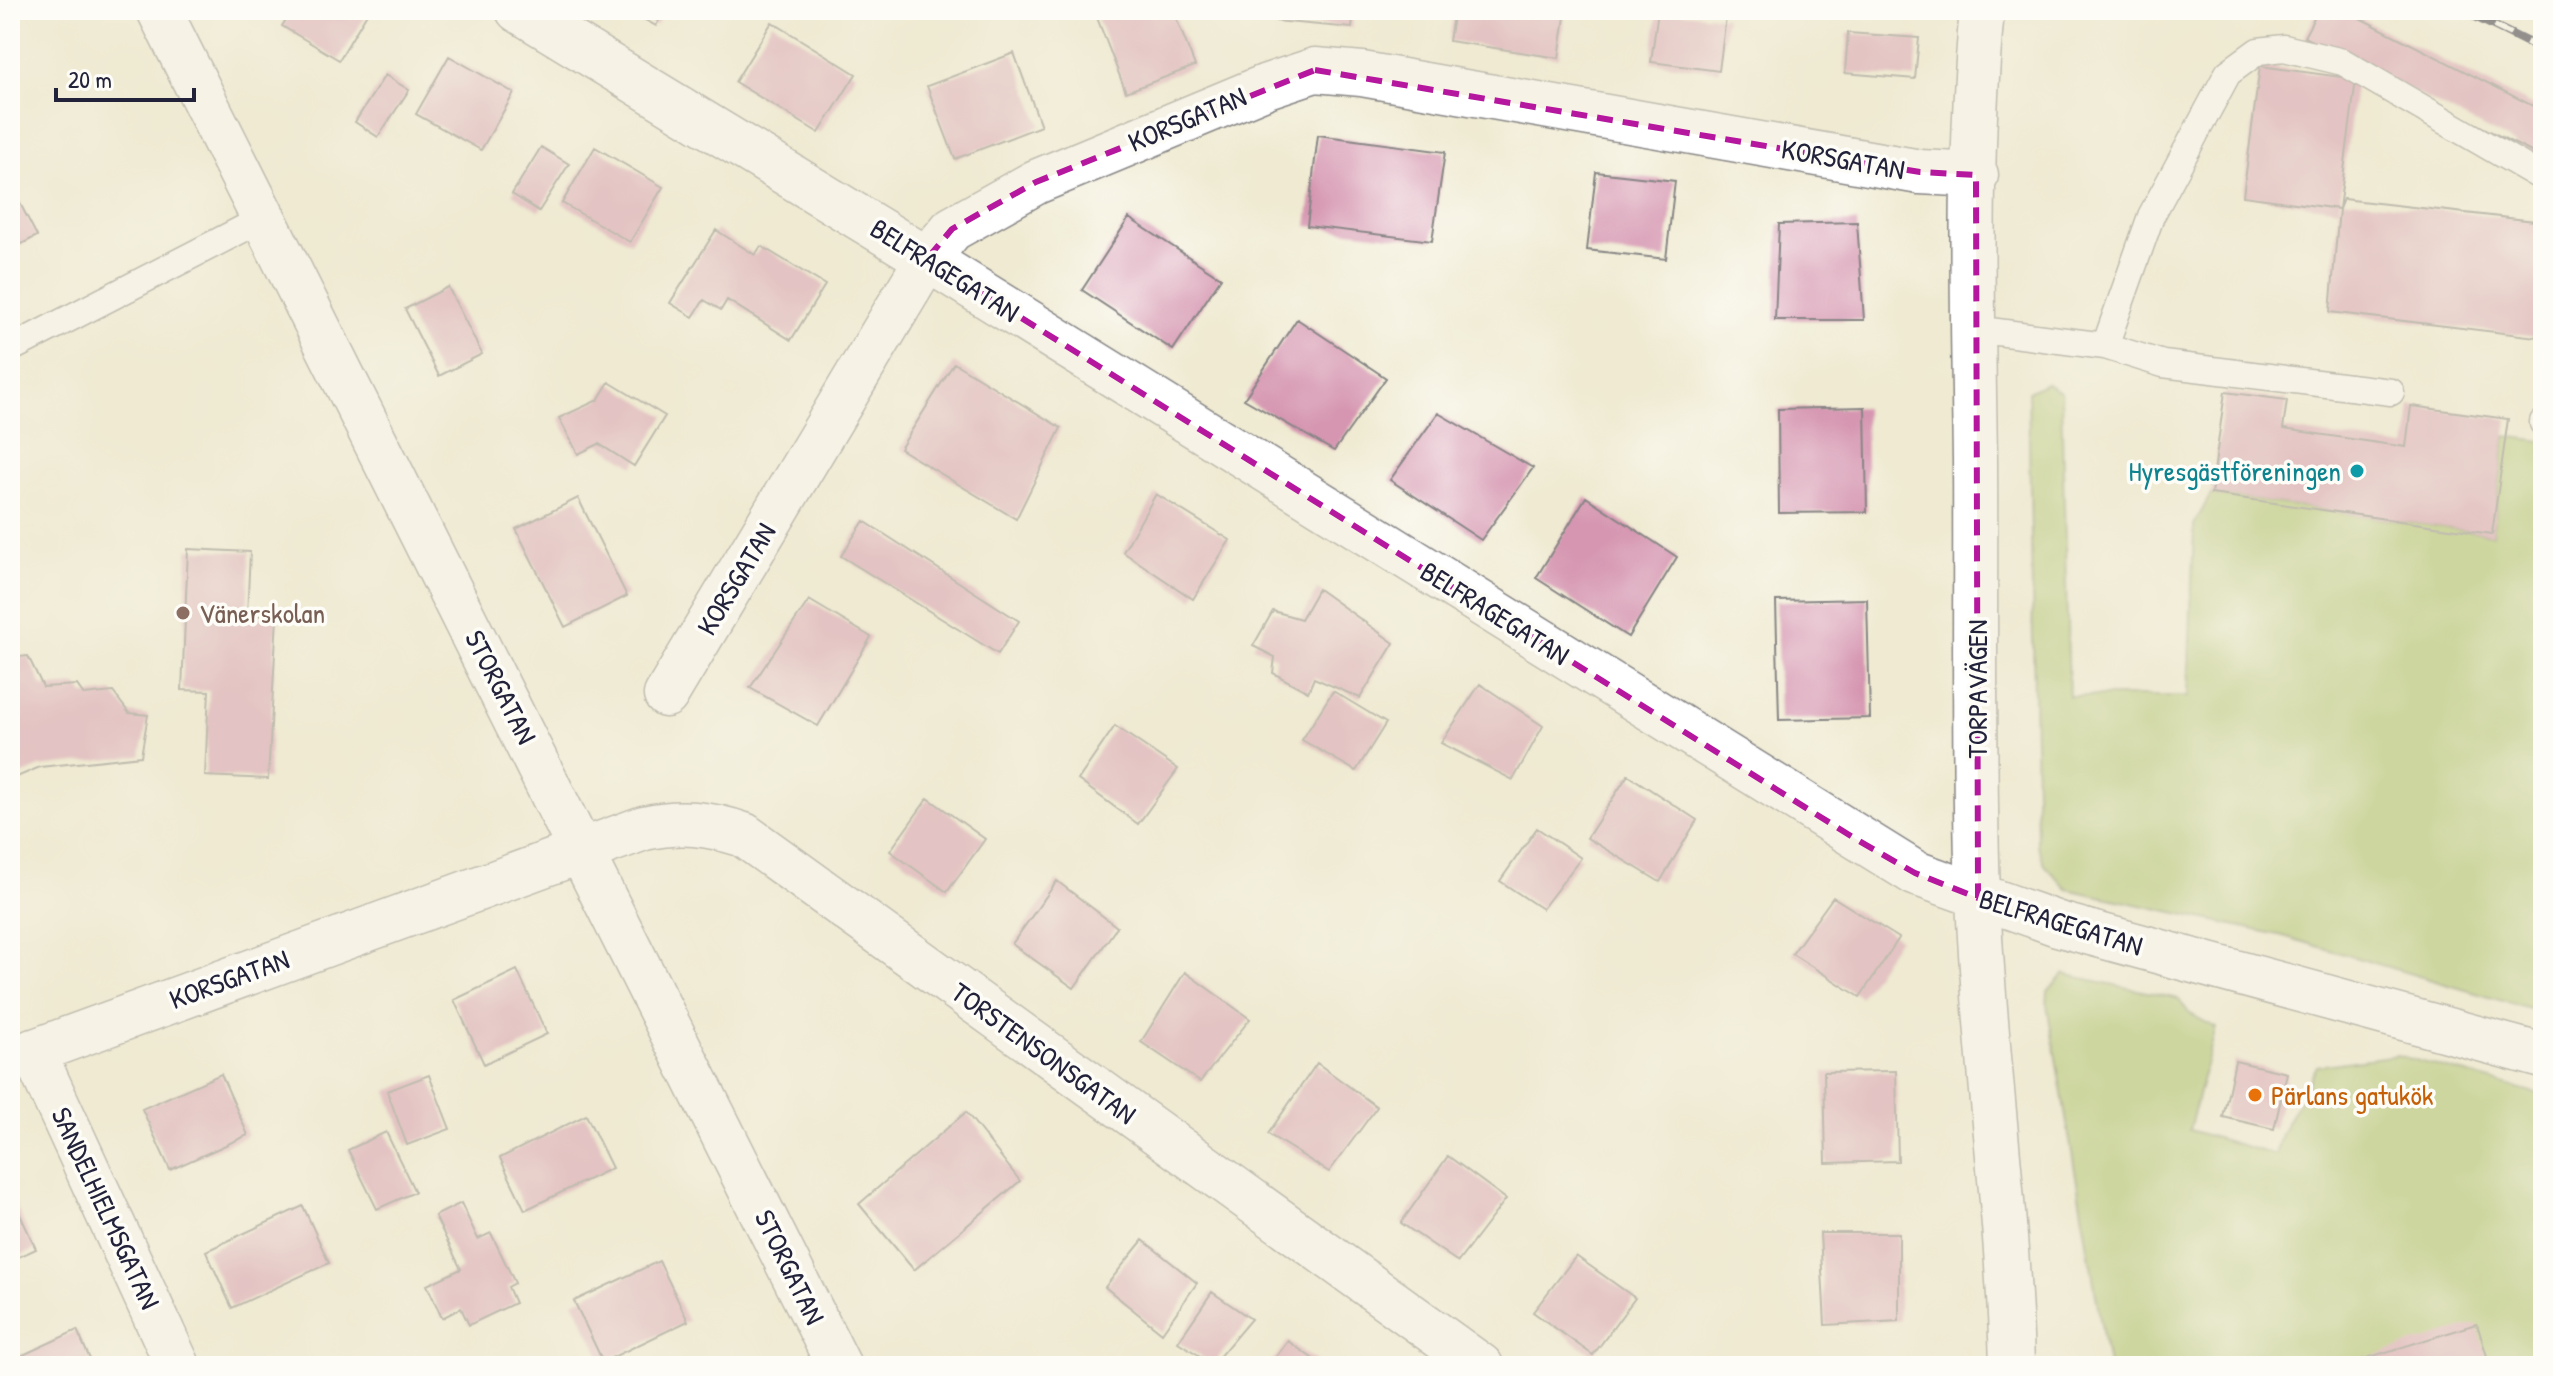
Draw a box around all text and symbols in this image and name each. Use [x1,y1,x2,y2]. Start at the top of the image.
scale bar [56,52,194,102]
text: 20 m [68,63,112,95]
street label: KORSGATAN [1122,77,1252,161]
street label: KORSGATAN [1778,129,1908,189]
street label: BELFRAGEGATAN [864,209,1026,331]
place label: Hyresgästföreningen [2128,452,2341,490]
marker: Hyresgästföreningen [2348,462,2366,480]
street label: KORSGATAN [688,516,784,642]
street label: BELFRAGEGATAN [1414,552,1576,674]
place label: Vänerskolan [199,594,325,632]
marker: Vänerskolan [174,604,192,622]
street label: TORPAVÄGEN [1958,620,1996,758]
street label: STORGATAN [456,624,546,750]
street label: BELFRAGEGATAN [1975,879,2147,965]
street label: KORSGATAN [164,940,294,1018]
street label: TORSTENSONSGATAN [944,973,1144,1133]
place label: Pärlans gatukök [2271,1076,2434,1114]
marker: Pärlans gatukök [2246,1086,2264,1104]
street label: SANDELHIELMSGATAN [43,1101,169,1315]
street label: STORGATAN [746,1203,834,1331]

